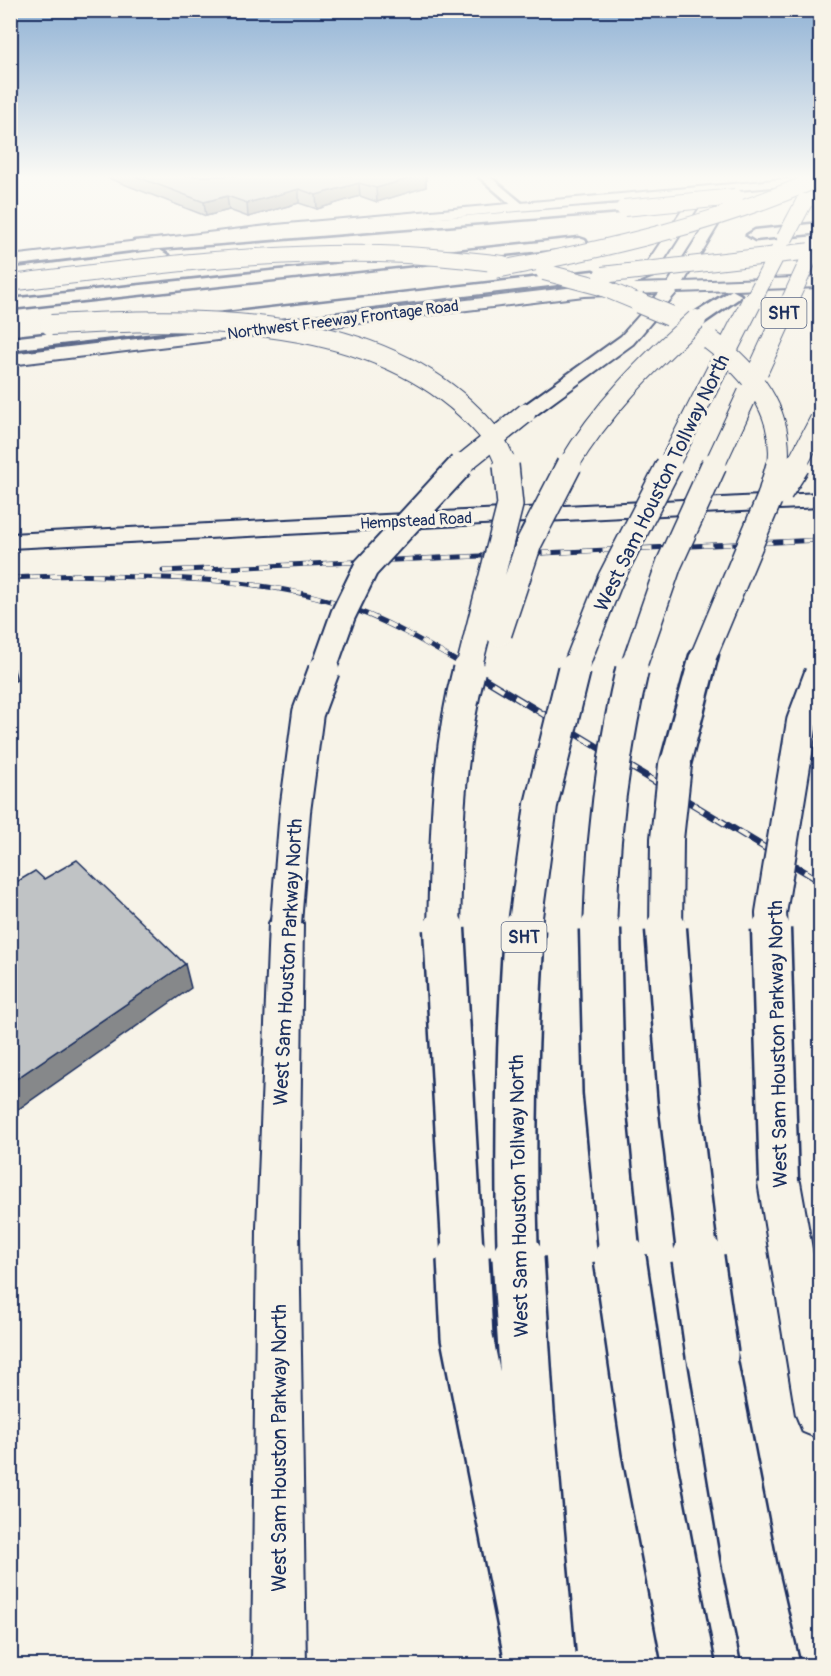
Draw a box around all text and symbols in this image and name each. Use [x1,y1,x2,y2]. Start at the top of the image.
street label: Northwest Freeway Frontage Road [226,296,460,344]
road number: SHT [762,298,806,328]
street label: West Sam Houston Tollway North [589,350,735,616]
street label: Hempstead Road [359,508,473,534]
street label: West Sam Houston Parkway North [268,818,308,1106]
street label: West Sam Houston Parkway North [763,900,793,1188]
road number: SHT [502,922,546,952]
street label: West Sam Houston Tollway North [504,1054,534,1338]
street label: West Sam Houston Parkway North [267,1304,292,1592]

